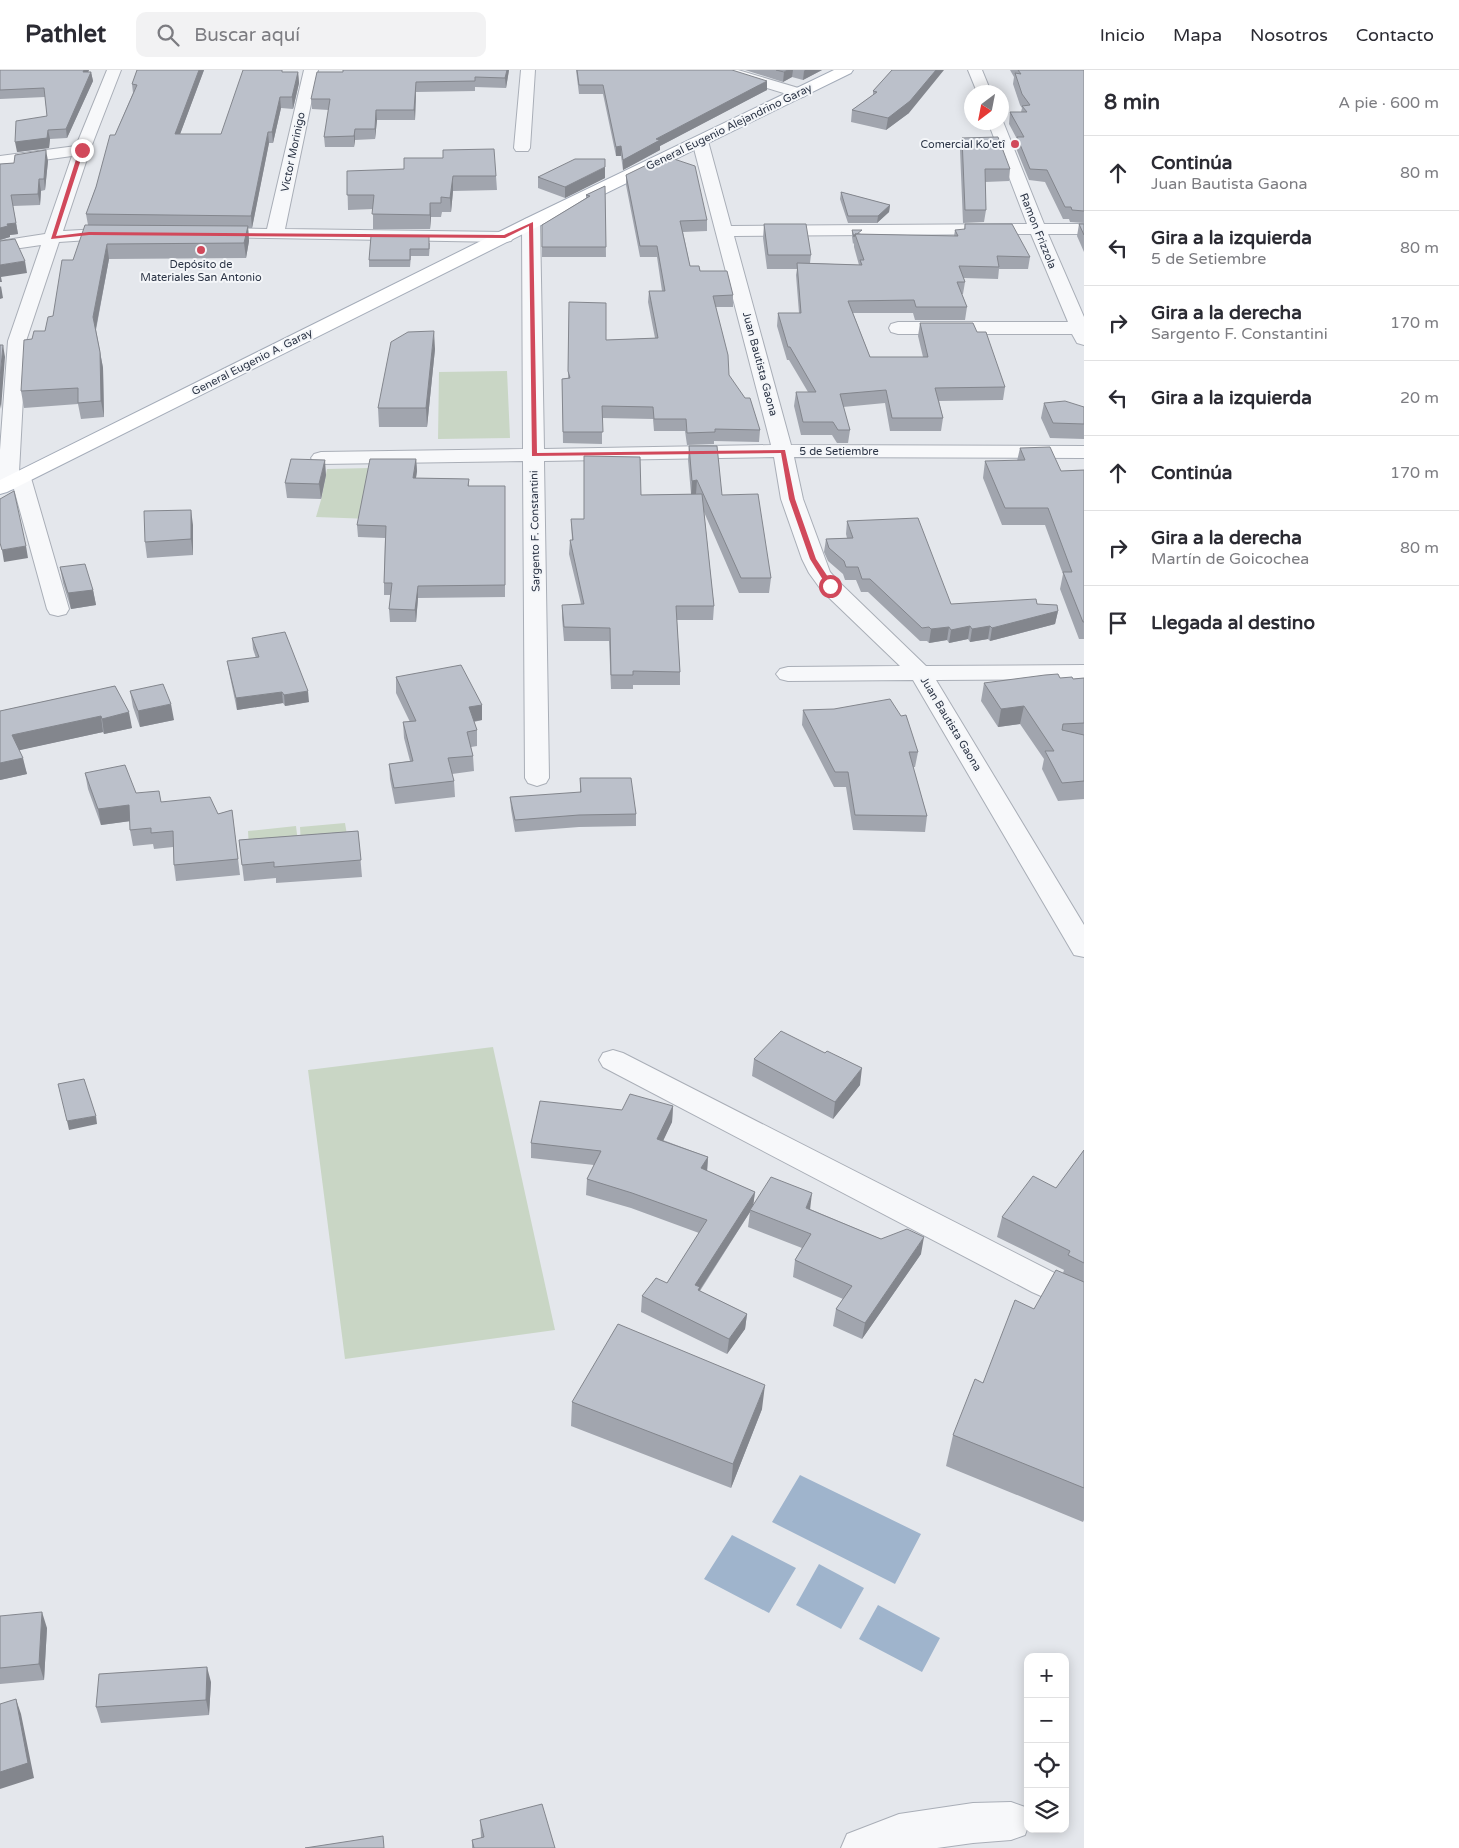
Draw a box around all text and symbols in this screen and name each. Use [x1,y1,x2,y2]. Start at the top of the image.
search box [136,12,486,57]
text: Pathlet [25,20,106,49]
icon: search [154,21,182,49]
text: Buscar aquí [194,24,300,46]
text: Inicio [1100,24,1145,46]
text: Mapa [1173,24,1222,46]
text: Nosotros [1250,24,1328,46]
text: Contacto [1356,24,1434,46]
street label: General Eugenio Alejandrino Garay [644,81,814,173]
north arrow [964,85,1009,130]
text: 8 min [1104,90,1160,115]
text: A pie · 600 m [1338,93,1439,113]
street label: Victor Morinigo [278,111,308,193]
place label: Comercial Ko'etî [921,138,1005,151]
marker: Comercial Ko'etî [1009,138,1021,150]
route end [71,139,94,162]
text: Continúa [1151,152,1233,174]
icon: ahead [1104,159,1132,187]
text: 80 m [1400,163,1439,183]
text: Juan Bautista Gaona [1151,174,1307,194]
street label: Ramon Frizzola [1017,191,1059,271]
text: Gira a la izquierda [1151,227,1312,249]
icon: left [1104,234,1132,262]
text: 80 m [1400,238,1439,258]
marker: Depósito de Materiales San Antonio [195,244,207,256]
text: 5 de Setiembre [1151,249,1266,269]
place label: Depósito de Materiales San Antonio [140,258,262,284]
text: Gira a la derecha [1151,302,1302,324]
icon: right [1104,309,1132,337]
street label: Juan Bautista Gaona [740,310,780,418]
text: 170 m [1390,313,1439,333]
text: Sargento F. Constantini [1151,324,1328,344]
street label: General Eugenio A. Garay [189,326,315,398]
icon: left [1104,384,1132,412]
text: Gira a la izquierda [1151,387,1312,409]
text: 20 m [1400,388,1439,408]
street label: 5 de Setiembre [799,445,879,458]
icon: ahead [1104,459,1132,487]
text: Continúa [1151,462,1233,484]
text: 170 m [1390,463,1439,483]
street label: Sargento F. Constantini [527,470,543,592]
text: Gira a la derecha [1151,527,1302,549]
icon: right [1104,534,1132,562]
text: 80 m [1400,538,1439,558]
text: Martín de Goicochea [1151,549,1309,569]
route start [819,575,842,598]
icon: arrive [1104,609,1132,637]
text: Llegada al destino [1151,612,1315,634]
street label: Juan Bautista Gaona [918,675,984,773]
map controls [1024,1653,1069,1833]
button: + [1024,1653,1069,1698]
button: − [1024,1698,1069,1743]
button: locate [1024,1743,1069,1788]
button: layers [1024,1788,1069,1833]

